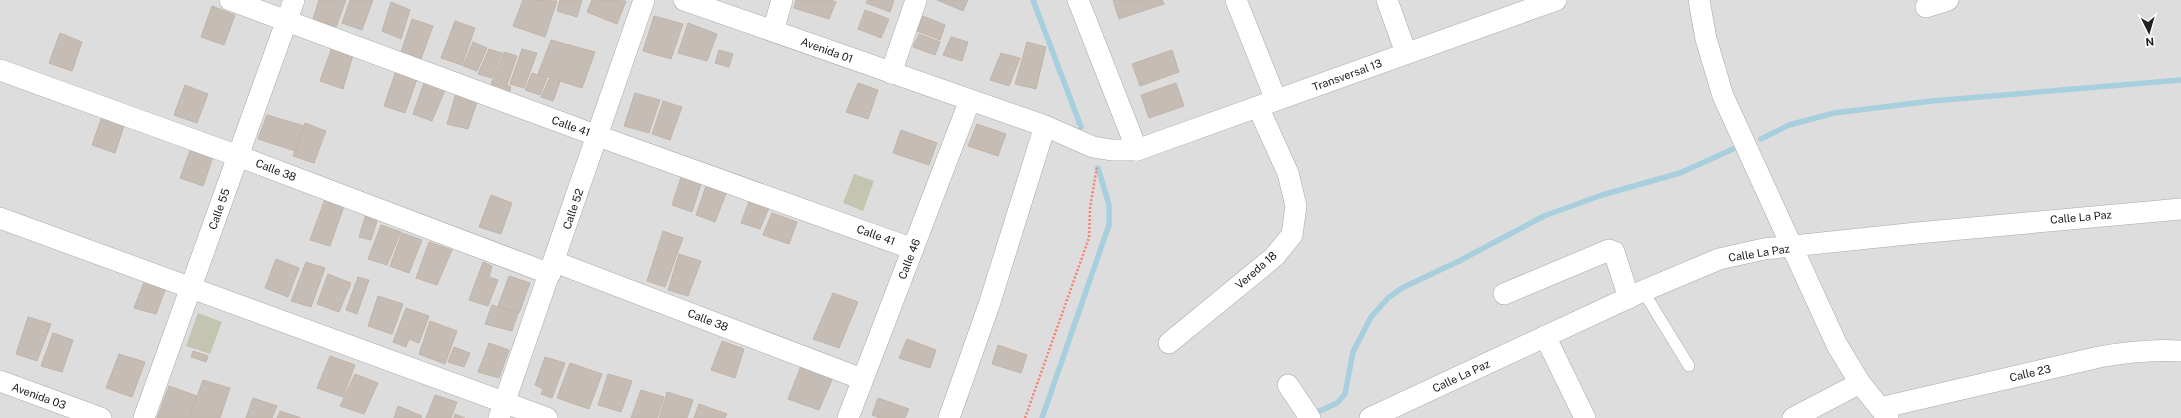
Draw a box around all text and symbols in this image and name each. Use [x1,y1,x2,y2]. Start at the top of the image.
north arrow [2129,12,2169,52]
street label: Avenida 01 [799,35,855,65]
text: N [2145,36,2155,48]
street label: Transversal 13 [1311,57,1384,93]
street label: Calle 41 [550,114,592,138]
street label: Calle 38 [254,157,298,183]
street label: Calle 55 [206,187,232,231]
street label: Calle 52 [560,187,586,231]
street label: Calle La Paz [2050,208,2112,226]
street label: Calle 41 [855,223,897,247]
street label: Calle 46 [896,237,922,281]
street label: Calle La Paz [1728,242,1790,264]
street label: Vereda 18 [1233,249,1279,291]
street label: Calle 38 [686,307,730,333]
street label: Calle La Paz [1430,357,1492,395]
street label: Calle 23 [2008,362,2052,384]
street label: Avenida 03 [10,381,68,411]

